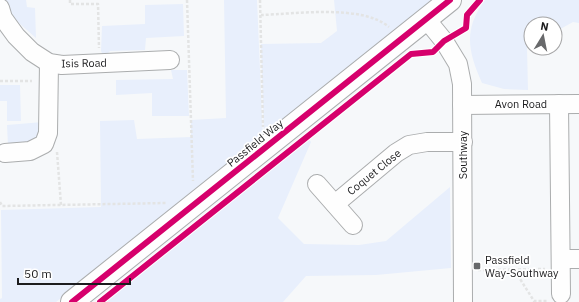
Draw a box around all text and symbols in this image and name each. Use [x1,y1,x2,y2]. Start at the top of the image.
north arrow [523,16,563,56]
text: N [540,19,550,34]
street label: Isis Road [61,56,107,70]
street label: Avon Road [495,97,547,111]
street label: Passfield Way [224,116,286,170]
street label: Southway [456,130,470,179]
street label: Coquet Close [344,146,404,198]
place label: Passfield Way-Southway [485,253,559,280]
scale bar [18,260,130,286]
marker: Passfield Way-Southway [472,261,482,271]
text: 50 m [24,266,52,281]

